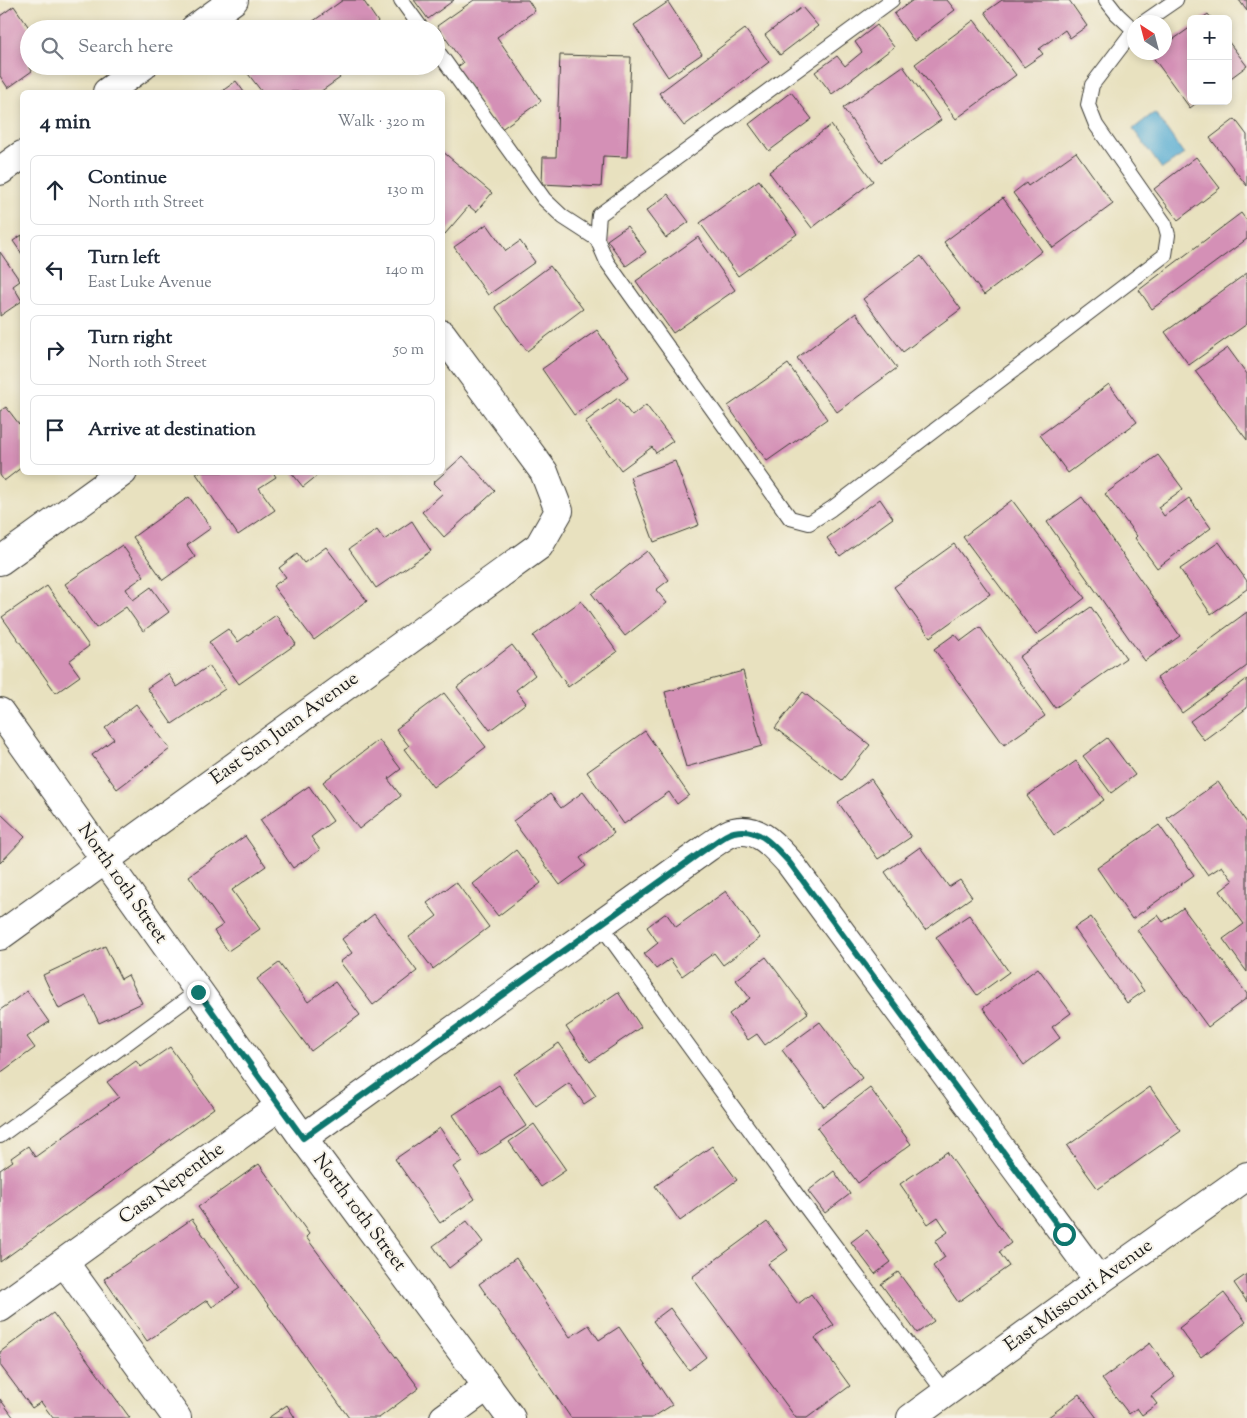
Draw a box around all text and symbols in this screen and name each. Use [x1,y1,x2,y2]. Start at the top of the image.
north arrow [1127,15,1172,60]
map controls [1187,15,1232,105]
button: + [1187,15,1232,60]
search box [20,20,445,75]
icon: search [38,34,66,62]
text: Search here [78,34,173,61]
button: − [1187,60,1232,105]
text: 4 min [40,108,91,138]
text: Walk · 320 m [338,111,425,134]
text: Continue [88,165,167,192]
icon: ahead [41,176,69,204]
text: 130 m [387,179,424,202]
text: North 11th Street [88,192,204,215]
text: Turn left [88,245,160,272]
icon: left [41,256,69,284]
text: 140 m [386,259,424,282]
text: East Luke Avenue [88,272,212,295]
text: Turn right [88,325,172,352]
icon: right [41,336,69,364]
text: 50 m [393,339,424,362]
text: North 10th Street [88,352,207,375]
icon: arrive [41,416,69,444]
text: Arrive at destination [88,417,256,444]
street label: East San Juan Avenue [205,666,365,792]
street label: North 10th Street [70,818,174,950]
route end [187,981,210,1004]
street label: Casa Nepenthe [114,1136,230,1231]
street label: North 10th Street [306,1149,413,1278]
route start [1053,1223,1076,1246]
street label: East Missouri Avenue [999,1233,1159,1359]

